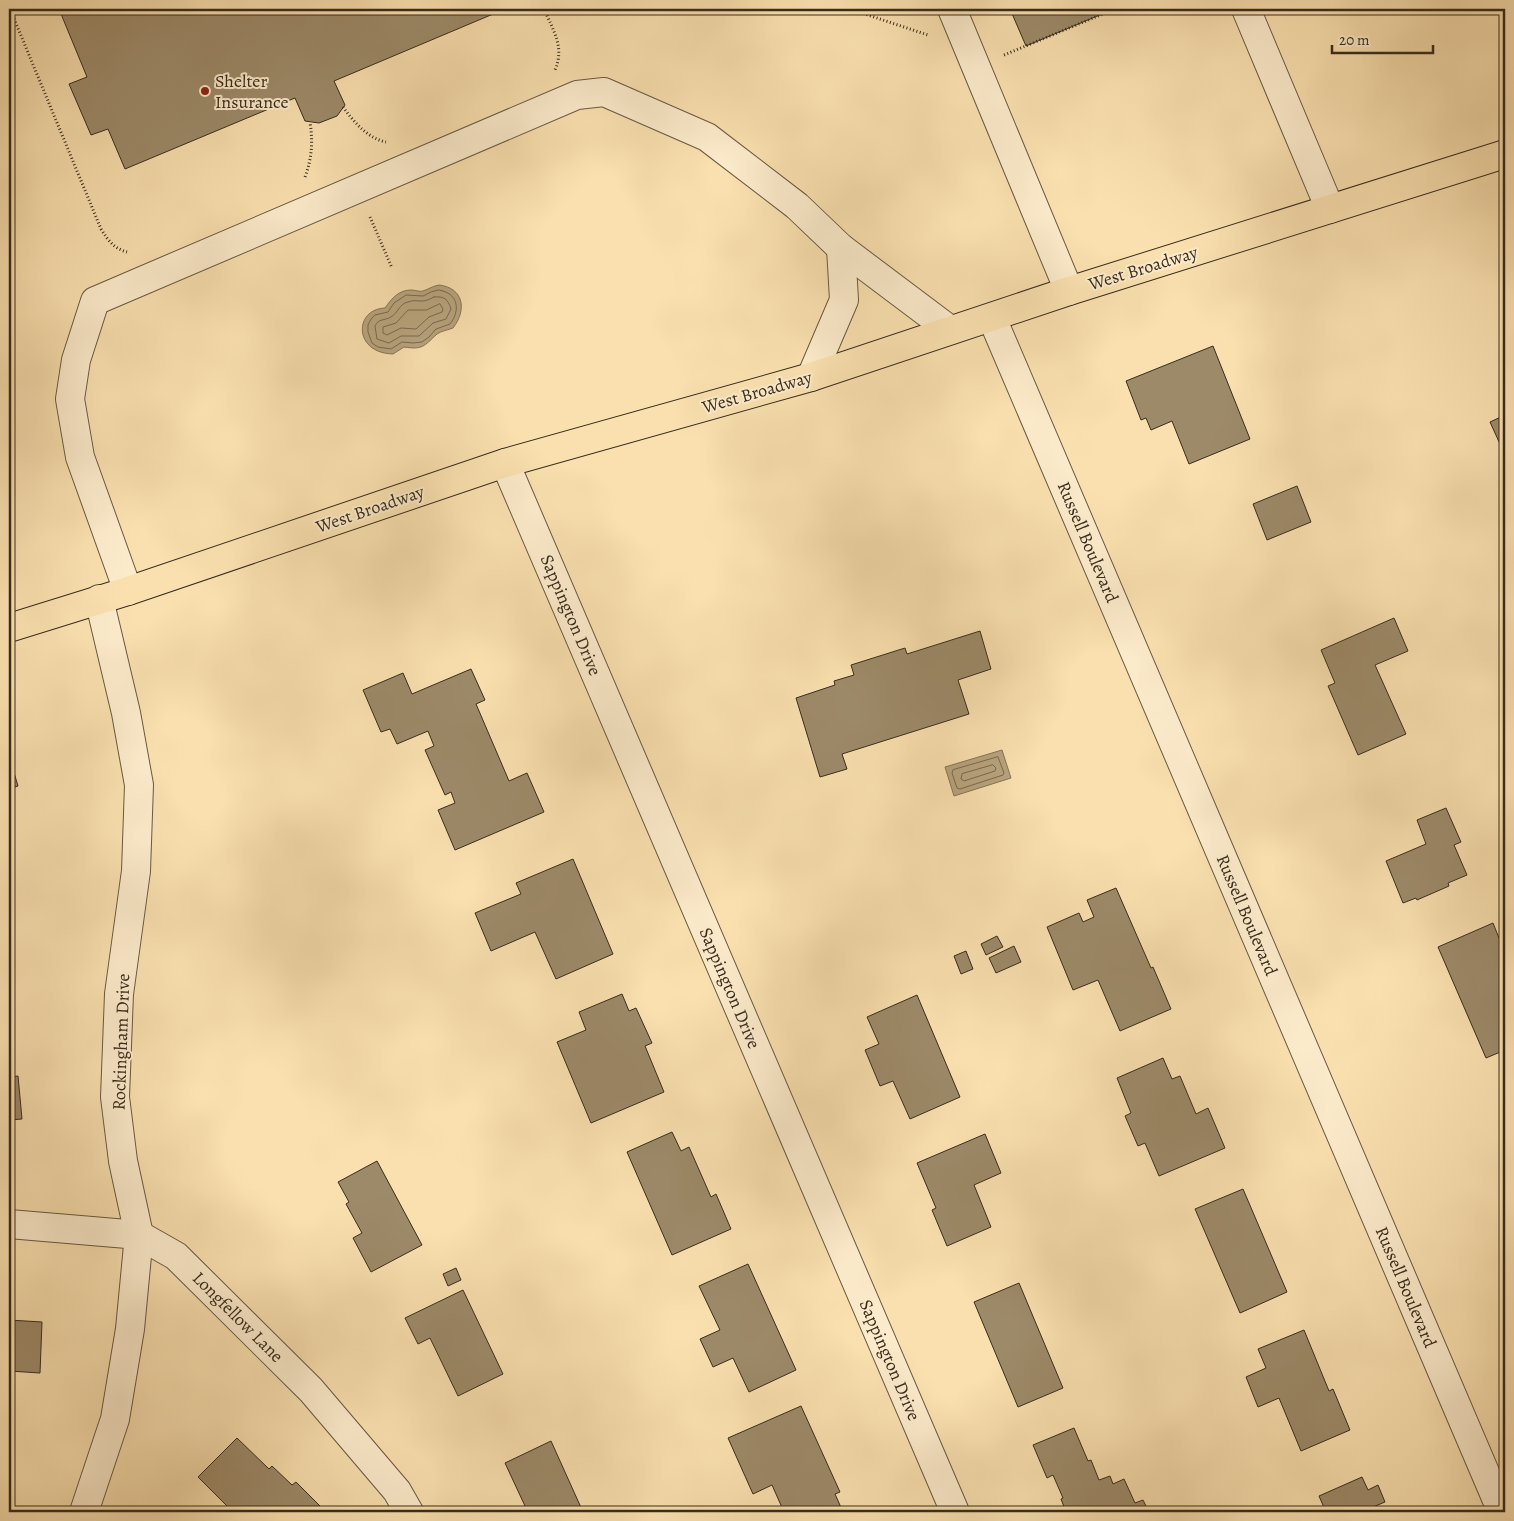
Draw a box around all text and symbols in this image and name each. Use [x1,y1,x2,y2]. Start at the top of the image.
scale bar [1332,22,1433,54]
text: 20 m [1339,30,1370,50]
place label: Shelter Insurance [215,69,289,114]
marker: Shelter Insurance [199,85,211,97]
street label: West Broadway [1084,240,1201,296]
street label: West Broadway [698,365,816,419]
street label: Russell Boulevard [1052,478,1124,607]
street label: West Broadway [312,479,428,539]
street label: Sappington Drive [535,551,607,679]
street label: Russell Boulevard [1211,851,1283,980]
street label: Sappington Drive [694,924,766,1052]
street label: Rockingham Drive [107,973,135,1111]
street label: Russell Boulevard [1370,1223,1442,1352]
street label: Longfellow Lane [187,1266,289,1368]
street label: Sappington Drive [854,1296,926,1424]

